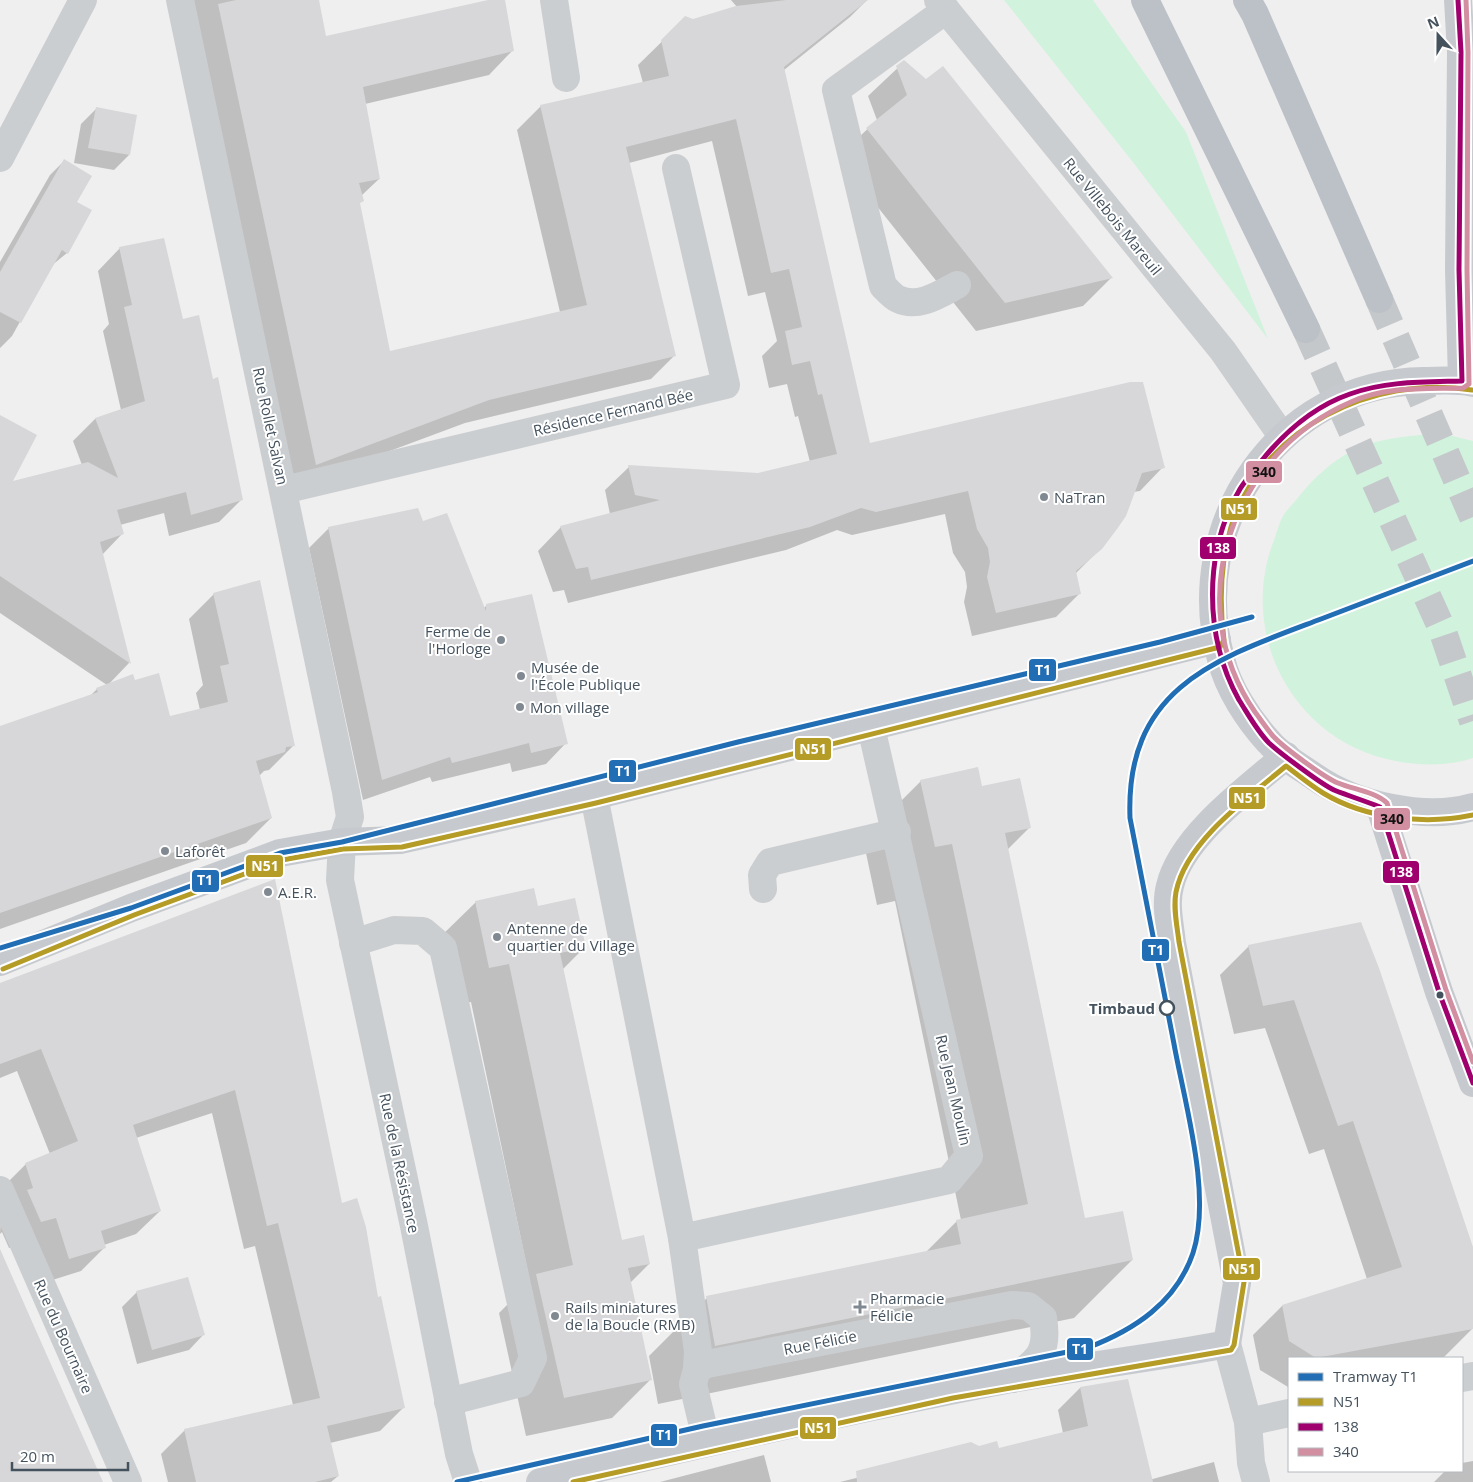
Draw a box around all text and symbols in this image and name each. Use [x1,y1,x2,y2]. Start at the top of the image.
north arrow [1413,10,1463,60]
text: N [1424,11,1442,33]
street label: Rue Villebois Mareuil [1059,153,1167,279]
street label: Rue Rollet Salvan [249,365,293,487]
street label: Résidence Fernand Bée [531,384,695,440]
line badge: 340 [1245,460,1283,484]
text: 340 [1252,462,1276,481]
place label: NaTran [1054,487,1106,507]
marker: NaTran [1038,491,1050,503]
line badge: N51 [1220,497,1258,521]
text: N51 [1225,499,1253,518]
line badge: 138 [1199,536,1237,560]
text: 138 [1206,538,1230,557]
place label: Ferme de l'Horloge [425,621,491,658]
marker: Ferme de l'Horloge [495,634,507,646]
place label: Musée de l'École Publique [531,657,641,694]
line badge: T1 [1028,658,1057,682]
text: T1 [1035,660,1051,679]
marker: Musée de l'École Publique [515,670,527,682]
place label: Mon village [530,697,609,717]
marker: Mon village [514,701,526,713]
line badge: N51 [794,737,832,761]
text: N51 [799,739,827,758]
line badge: T1 [608,759,637,783]
text: T1 [615,761,631,780]
line badge: N51 [1228,786,1266,810]
text: N51 [1233,788,1261,807]
line badge: 340 [1373,807,1411,831]
text: 340 [1380,809,1404,828]
place label: Laforêt [175,841,225,861]
marker: Laforêt [159,845,171,857]
line badge: N51 [245,854,284,878]
text: N51 [251,856,279,875]
line badge: 138 [1382,860,1420,884]
text: 138 [1389,862,1413,881]
line badge: T1 [191,869,220,893]
text: T1 [197,870,213,889]
place label: A.E.R. [278,882,317,902]
marker: A.E.R. [262,886,274,898]
place label: Antenne de quartier du Village [507,918,635,955]
marker: Antenne de quartier du Village [491,931,503,943]
line badge: T1 [1141,938,1170,962]
text: T1 [1148,940,1164,959]
unlabelled marker [1435,990,1445,1000]
place label: Timbaud [1089,998,1155,1018]
marker: Timbaud [1159,1000,1175,1016]
street label: Rue Jean Moulin [932,1033,976,1147]
street label: Rue de la Résistance [375,1091,425,1235]
line badge: N51 [1222,1257,1261,1281]
text: N51 [1228,1259,1256,1278]
street label: Rue du Bournaire [30,1276,98,1396]
place label: Pharmacie Félicie [870,1288,944,1325]
place label: Rails miniatures de la Boucle (RMB) [565,1297,695,1334]
marker: Pharmacie Félicie [854,1301,866,1313]
marker: Rails miniatures de la Boucle (RMB) [549,1310,561,1322]
street label: Rue Félicie [782,1325,858,1359]
line badge: T1 [1066,1337,1094,1361]
text: T1 [1072,1339,1088,1358]
legend [1288,1357,1463,1472]
text: Tramway T1 [1333,1366,1418,1386]
text: N51 [1333,1391,1361,1411]
line badge: N51 [799,1416,837,1440]
text: 138 [1333,1416,1359,1436]
text: N51 [804,1418,832,1437]
line badge: T1 [650,1423,678,1447]
text: T1 [656,1425,672,1444]
scale bar [12,1440,129,1472]
text: 340 [1333,1441,1359,1461]
text: 20 m [20,1446,55,1466]

